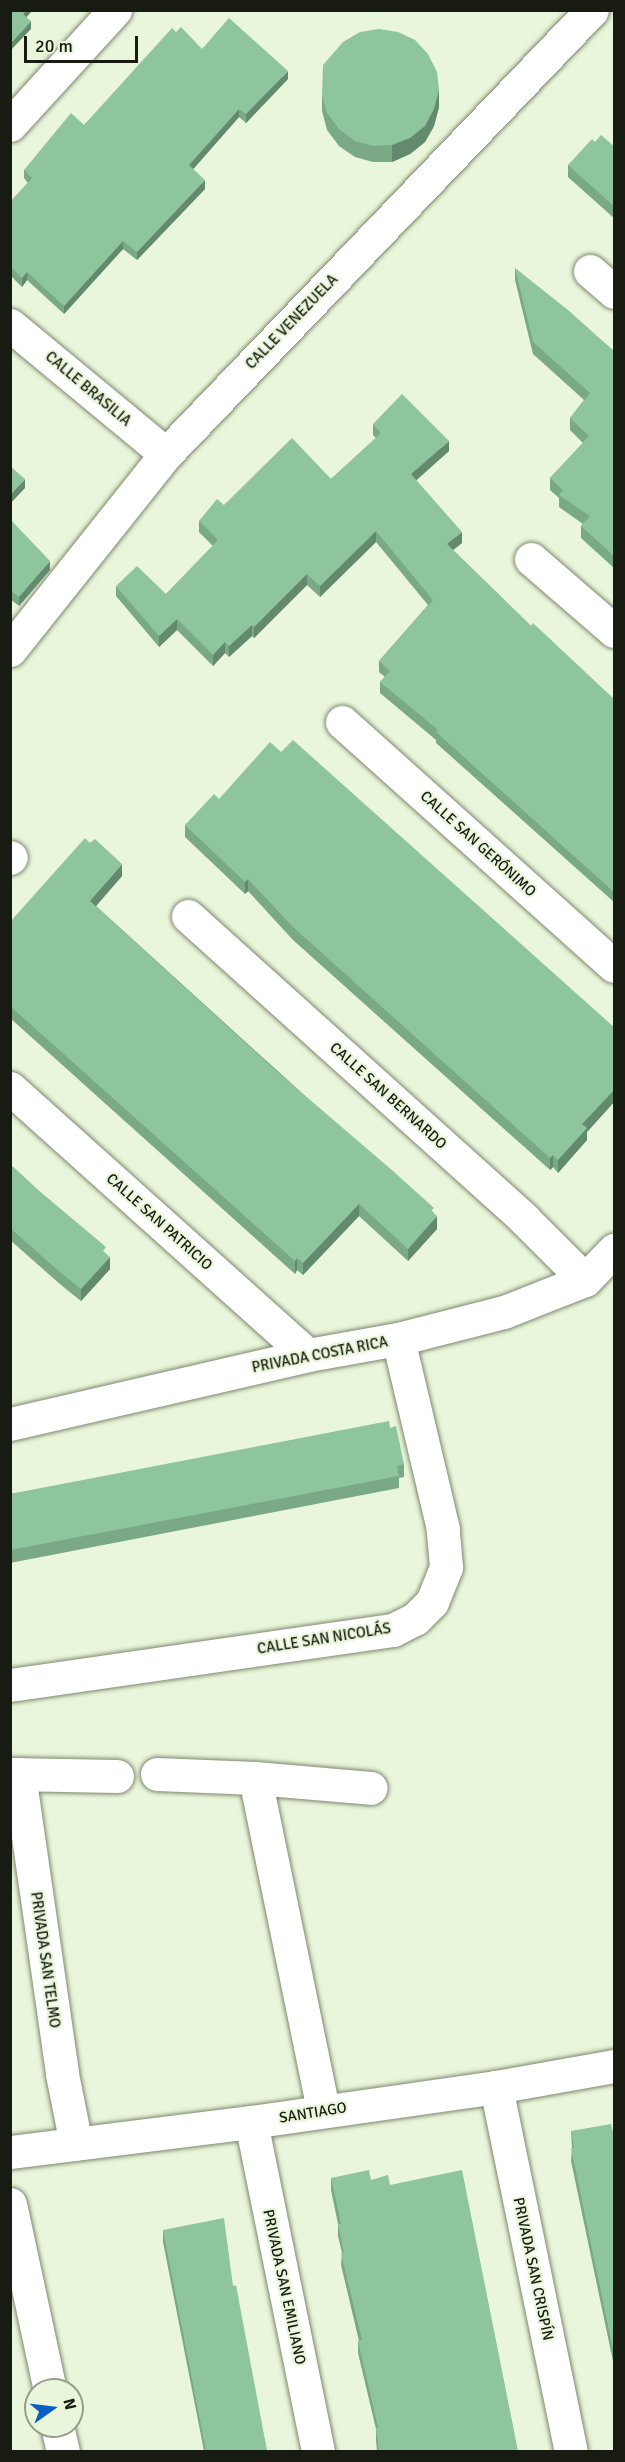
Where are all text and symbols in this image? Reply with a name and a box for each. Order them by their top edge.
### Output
scale bar [27,24,141,62]
text: 20 m [35,35,73,57]
street label: CALLE VENEZUELA [242,271,342,373]
street label: CALLE BRASILIA [41,348,135,430]
street label: CALLE SAN GERÓNIMO [416,787,540,901]
street label: CALLE SAN BERNARDO [326,1039,450,1153]
street label: CALLE SAN PATRICIO [102,1170,216,1274]
street label: PRIVADA COSTA RICA [250,1333,390,1377]
street label: CALLE SAN NICOLÁS [256,1620,392,1658]
street label: PRIVADA SAN TELMO [27,1891,63,2029]
street label: SANTIAGO [278,2099,348,2127]
street label: PRIVADA SAN CRISPÍN [509,2196,557,2342]
street label: PRIVADA SAN EMILIANO [259,2208,309,2366]
north arrow [24,2378,84,2438]
text: N [58,2396,81,2412]

